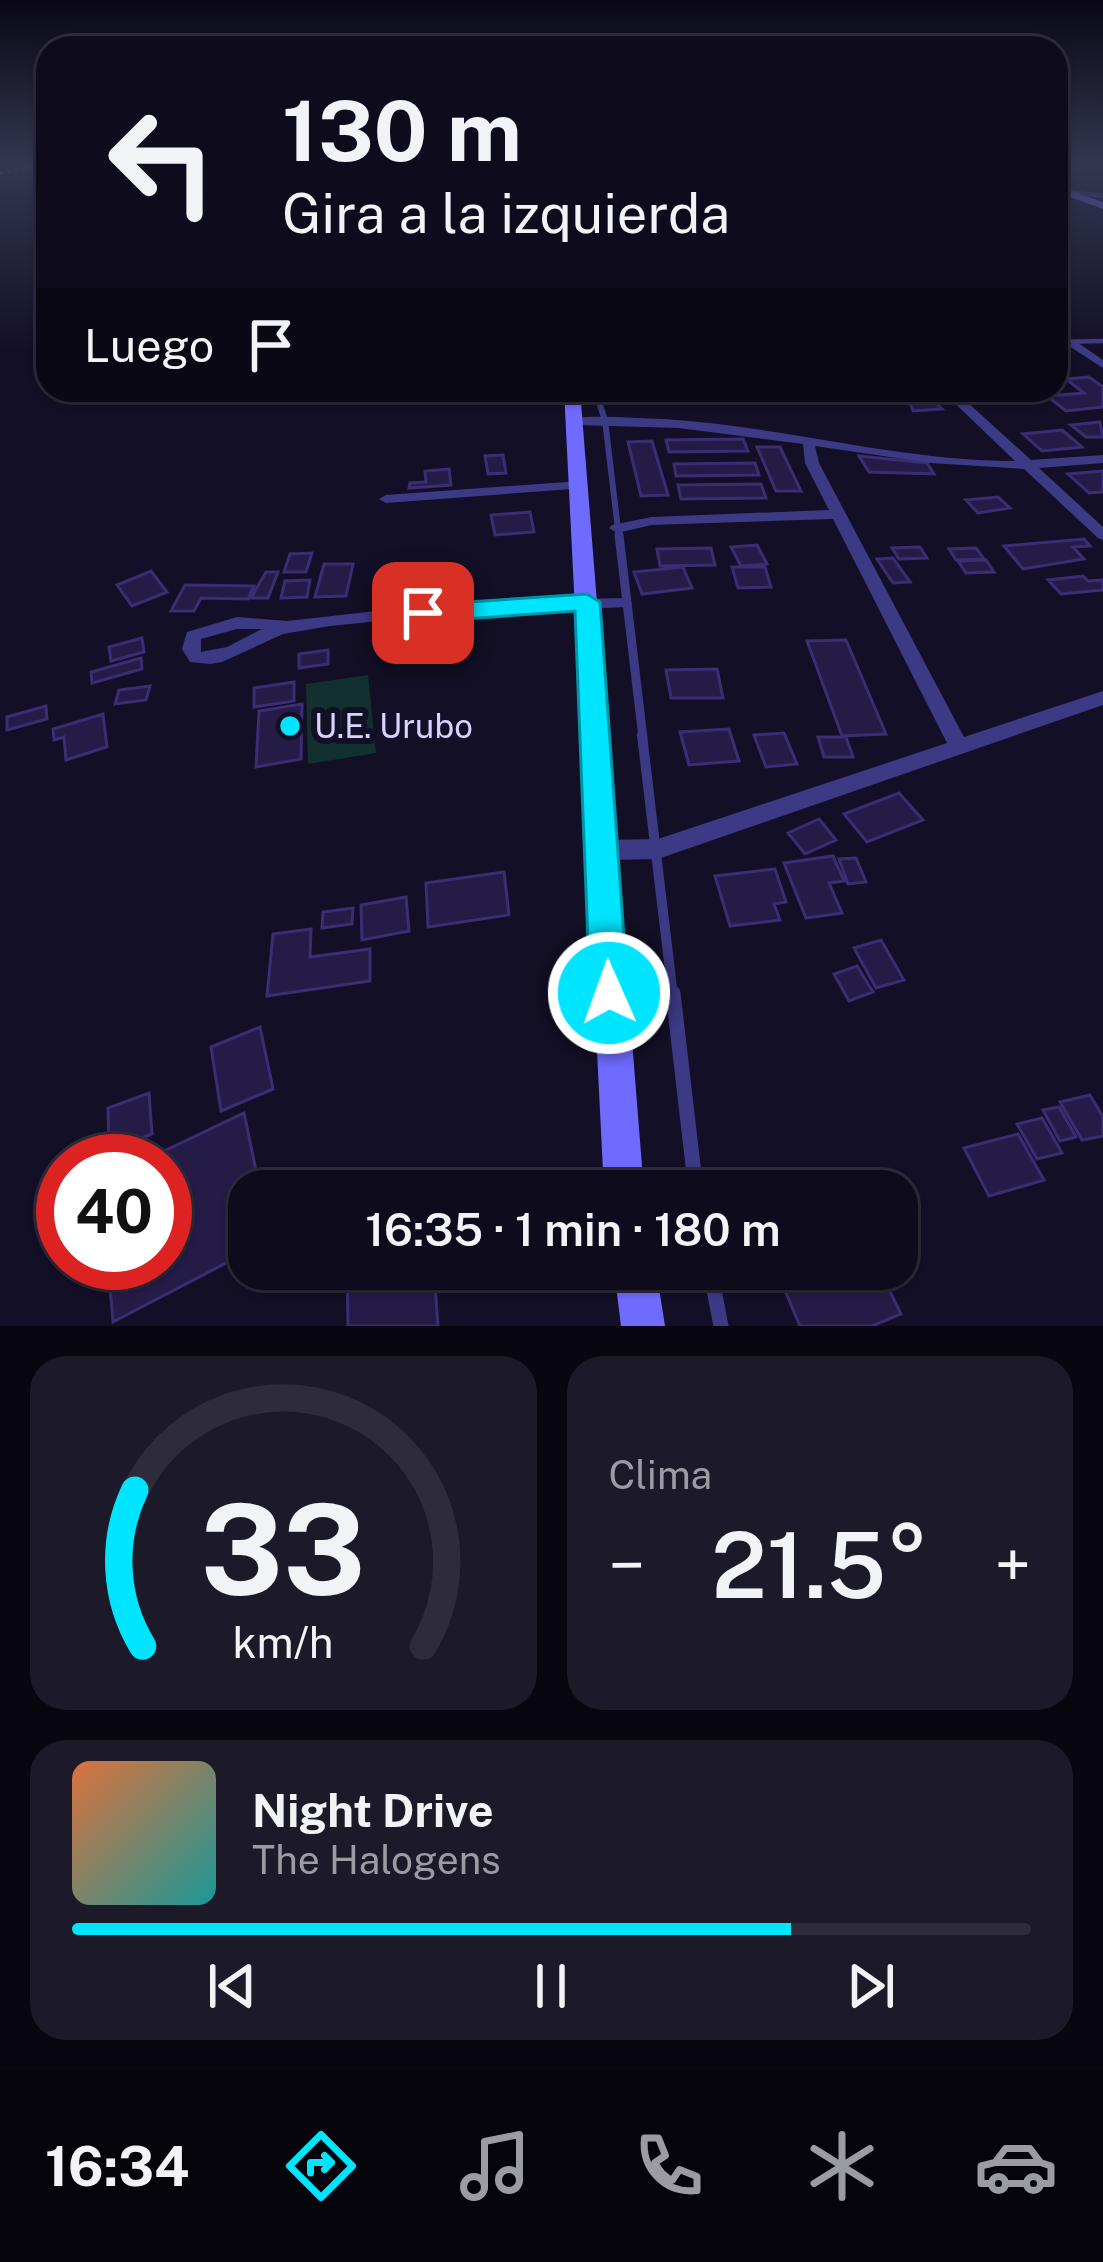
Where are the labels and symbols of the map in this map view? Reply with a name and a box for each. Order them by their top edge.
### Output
pin [372,562,474,664]
place label: U.E. Urubo [314,707,473,745]
marker: U.E. Urubo [277,713,303,739]
position arrow [546,930,672,1056]
speed limit sign: 40 [36,1134,192,1290]

